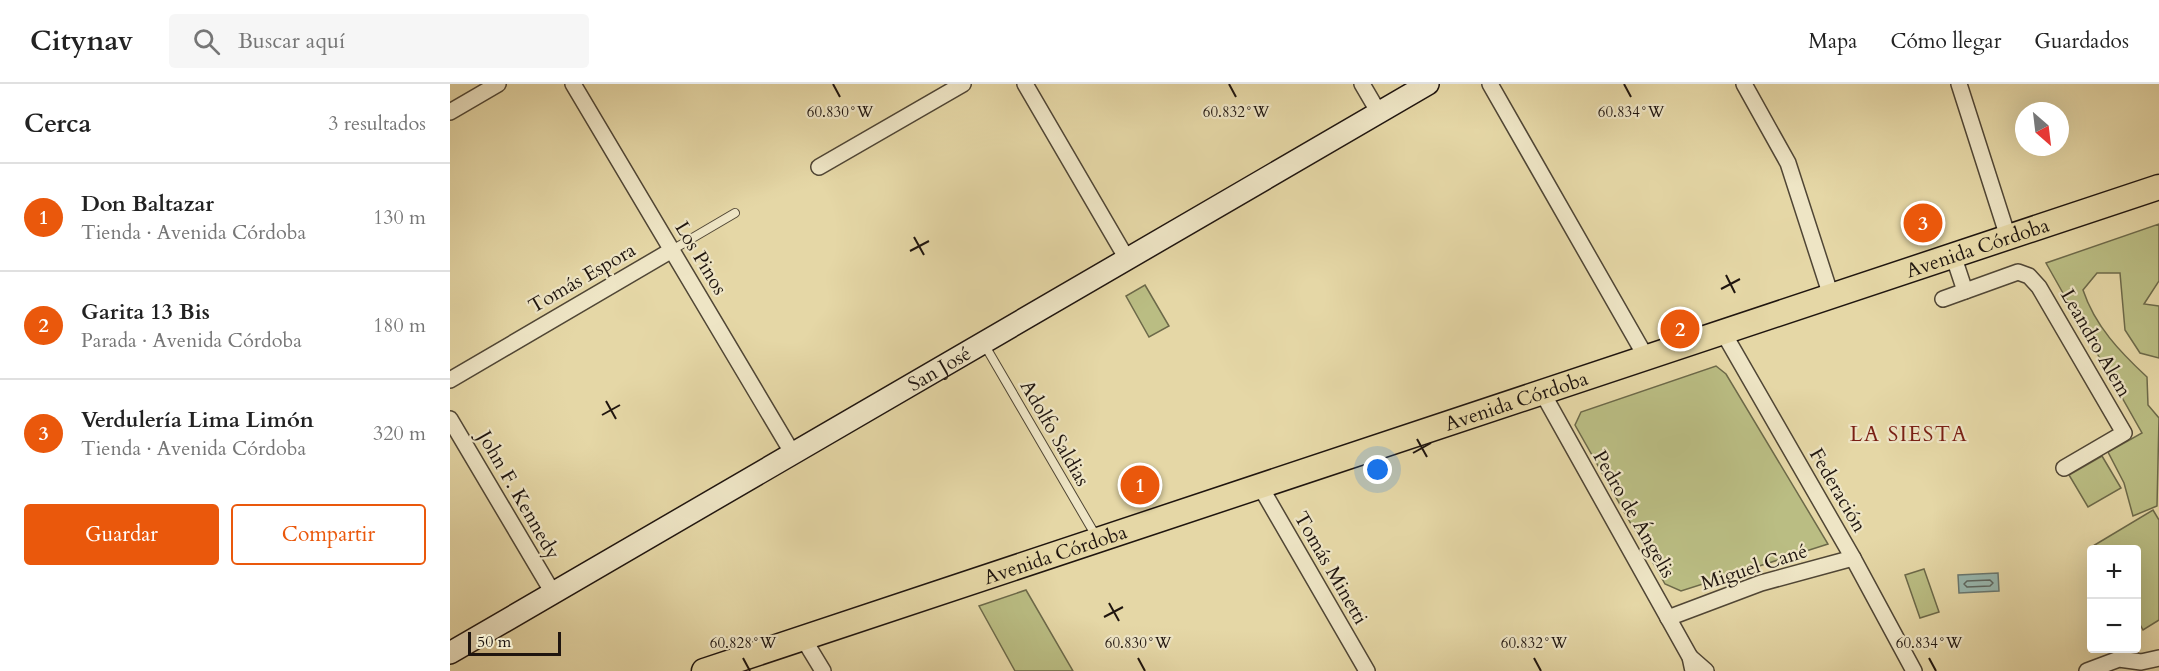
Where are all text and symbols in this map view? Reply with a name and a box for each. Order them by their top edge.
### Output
search box [169,14,589,68]
text: Citynav [30,22,133,60]
icon: search [190,25,223,58]
text: Buscar aquí [238,26,345,56]
text: Mapa [1808,27,1857,56]
text: Cómo llegar [1890,27,2001,56]
text: Guardados [2034,27,2129,56]
text: 60.830°W [807,102,874,122]
text: 60.832°W [1203,102,1270,122]
text: 60.834°W [1598,102,1665,122]
north arrow [2015,102,2069,156]
text: Cerca [24,106,91,141]
text: 3 resultados [328,110,426,137]
text: Don Baltazar [81,189,214,219]
pin: 3 [1904,200,1942,246]
text: 1 [38,204,49,231]
text: 130 m [373,204,426,231]
street label: Avenida Córdoba [1902,211,2053,284]
street label: Los Pinos [668,216,734,300]
text: Tienda · Avenida Córdoba [81,219,306,246]
street label: Tomás Espora [523,236,641,320]
street label: Leandro Alem [2054,284,2138,402]
text: Garita 13 Bis [81,297,210,327]
pin: 2 [1660,306,1700,352]
text: 2 [38,312,49,339]
text: 180 m [373,312,426,339]
text: Parada · Avenida Córdoba [81,327,302,354]
street label: San José [903,339,976,397]
street label: Avenida Córdoba [1441,364,1592,437]
street label: Adolfo Saldias [1014,375,1096,491]
text: Verdulería Lima Limón [81,405,314,435]
text: 3 [38,420,49,447]
text: 320 m [373,420,426,447]
district label: LA SIESTA [1850,420,1968,449]
street label: John F. Kennedy [470,423,567,565]
text: Tienda · Avenida Córdoba [81,435,306,462]
street label: Federación [1803,443,1873,538]
street label: Pedro de Ángelis [1586,445,1682,583]
your location [1363,455,1392,484]
pin: 1 [1120,462,1160,508]
button: Guardar [24,504,219,565]
button: Compartir [231,504,426,565]
street label: Tomás Minetti [1288,507,1374,630]
street label: Avenida Córdoba [980,518,1131,591]
street label: Miguel Cané [1697,537,1811,597]
map controls [2087,545,2141,653]
button: + [2087,545,2141,599]
button: − [2087,599,2141,653]
scale bar [468,629,561,656]
text: 50 m [477,631,511,653]
text: 60.828°W [710,633,777,653]
text: 60.830°W [1105,633,1172,653]
text: 60.832°W [1501,633,1568,653]
text: 60.834°W [1896,633,1963,653]

